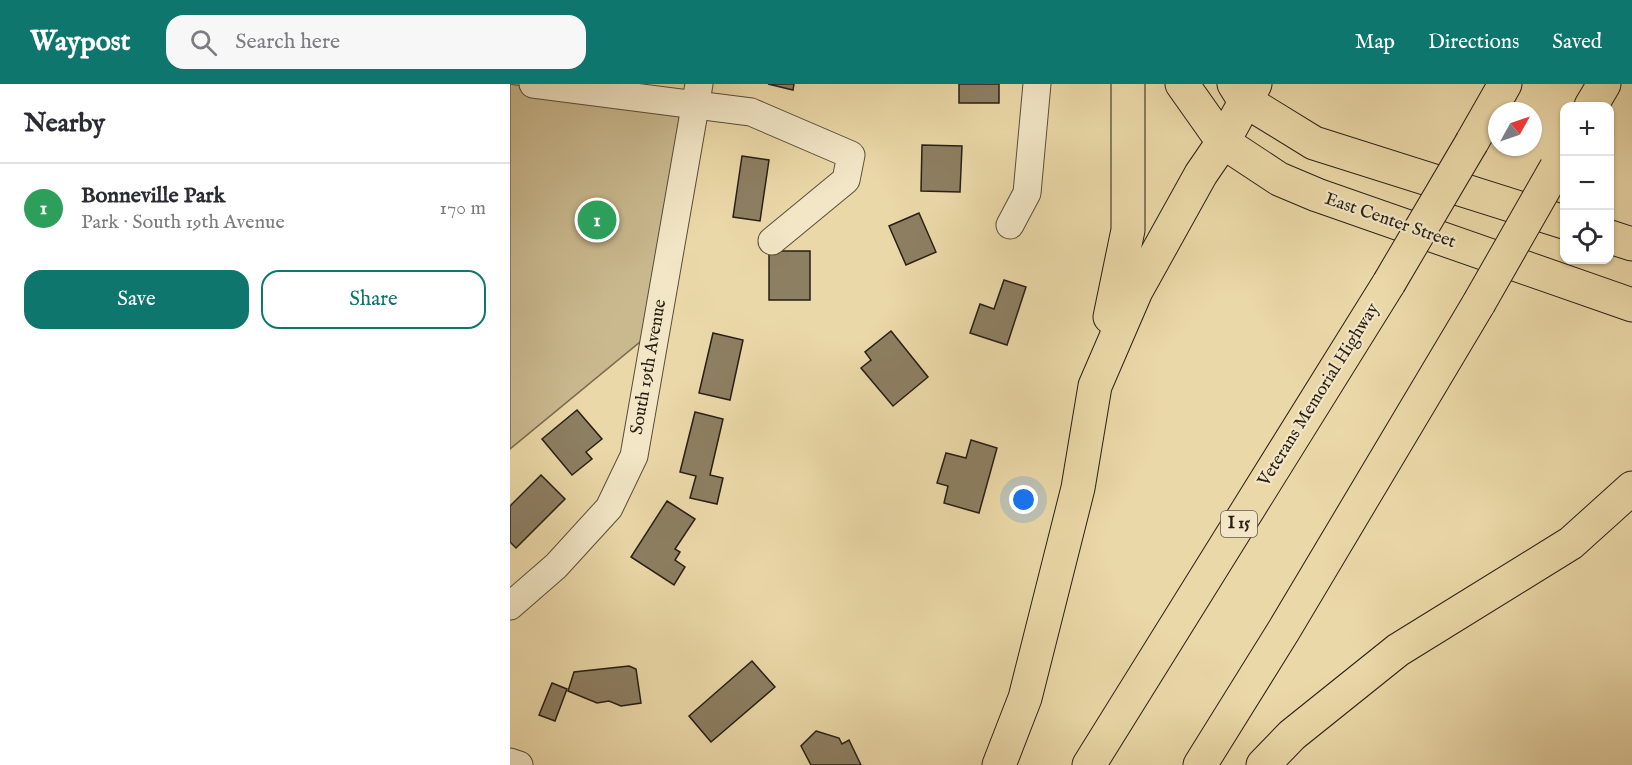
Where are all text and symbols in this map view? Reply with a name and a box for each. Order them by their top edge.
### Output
search box [166,15,586,69]
text: Waypost [30,25,130,60]
icon: search [187,26,220,59]
text: Search here [235,28,340,56]
text: Map [1355,29,1395,56]
text: Directions [1428,29,1519,56]
text: Saved [1552,29,1602,56]
north arrow [1488,102,1542,156]
map controls [1560,102,1614,264]
button: + [1560,102,1614,156]
text: Nearby [24,107,105,140]
button: − [1560,156,1614,210]
text: Bonneville Park [81,182,225,210]
street label: East Center Street [1321,188,1459,254]
text: 1 [40,196,47,221]
text: 170 m [440,196,486,221]
pin: 1 [578,198,616,242]
text: Park · South 19th Avenue [81,210,285,235]
button: locate [1560,210,1614,264]
button: Save [24,270,249,329]
button: Share [261,270,486,329]
street label: South 19th Avenue [626,297,672,437]
street label: Veterans Memorial Highway [1253,299,1385,492]
your location [1009,485,1038,514]
road number: I 15 [1221,511,1257,537]

